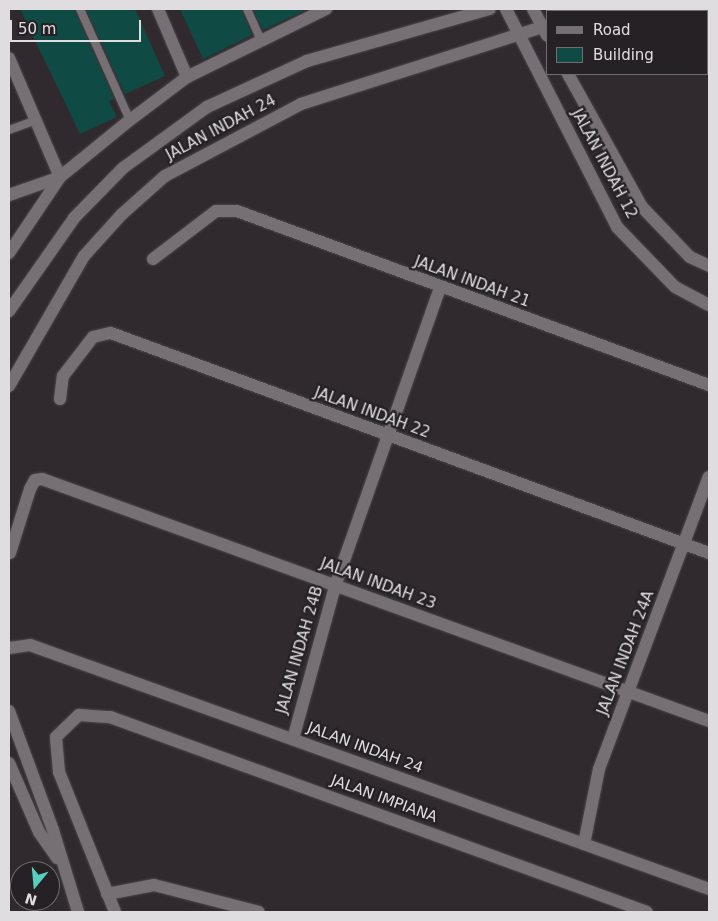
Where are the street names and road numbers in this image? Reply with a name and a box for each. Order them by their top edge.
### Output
street label: JALAN INDAH 24 [163,91,279,165]
street label: JALAN INDAH 12 [567,106,641,222]
street label: JALAN INDAH 21 [412,253,532,311]
street label: JALAN INDAH 22 [312,384,432,442]
street label: JALAN INDAH 23 [318,555,438,613]
street label: JALAN INDAH 24B [273,584,327,716]
street label: JALAN INDAH 24A [594,588,658,718]
street label: JALAN INDAH 24 [305,719,425,777]
street label: JALAN IMPIANA [328,771,440,827]

